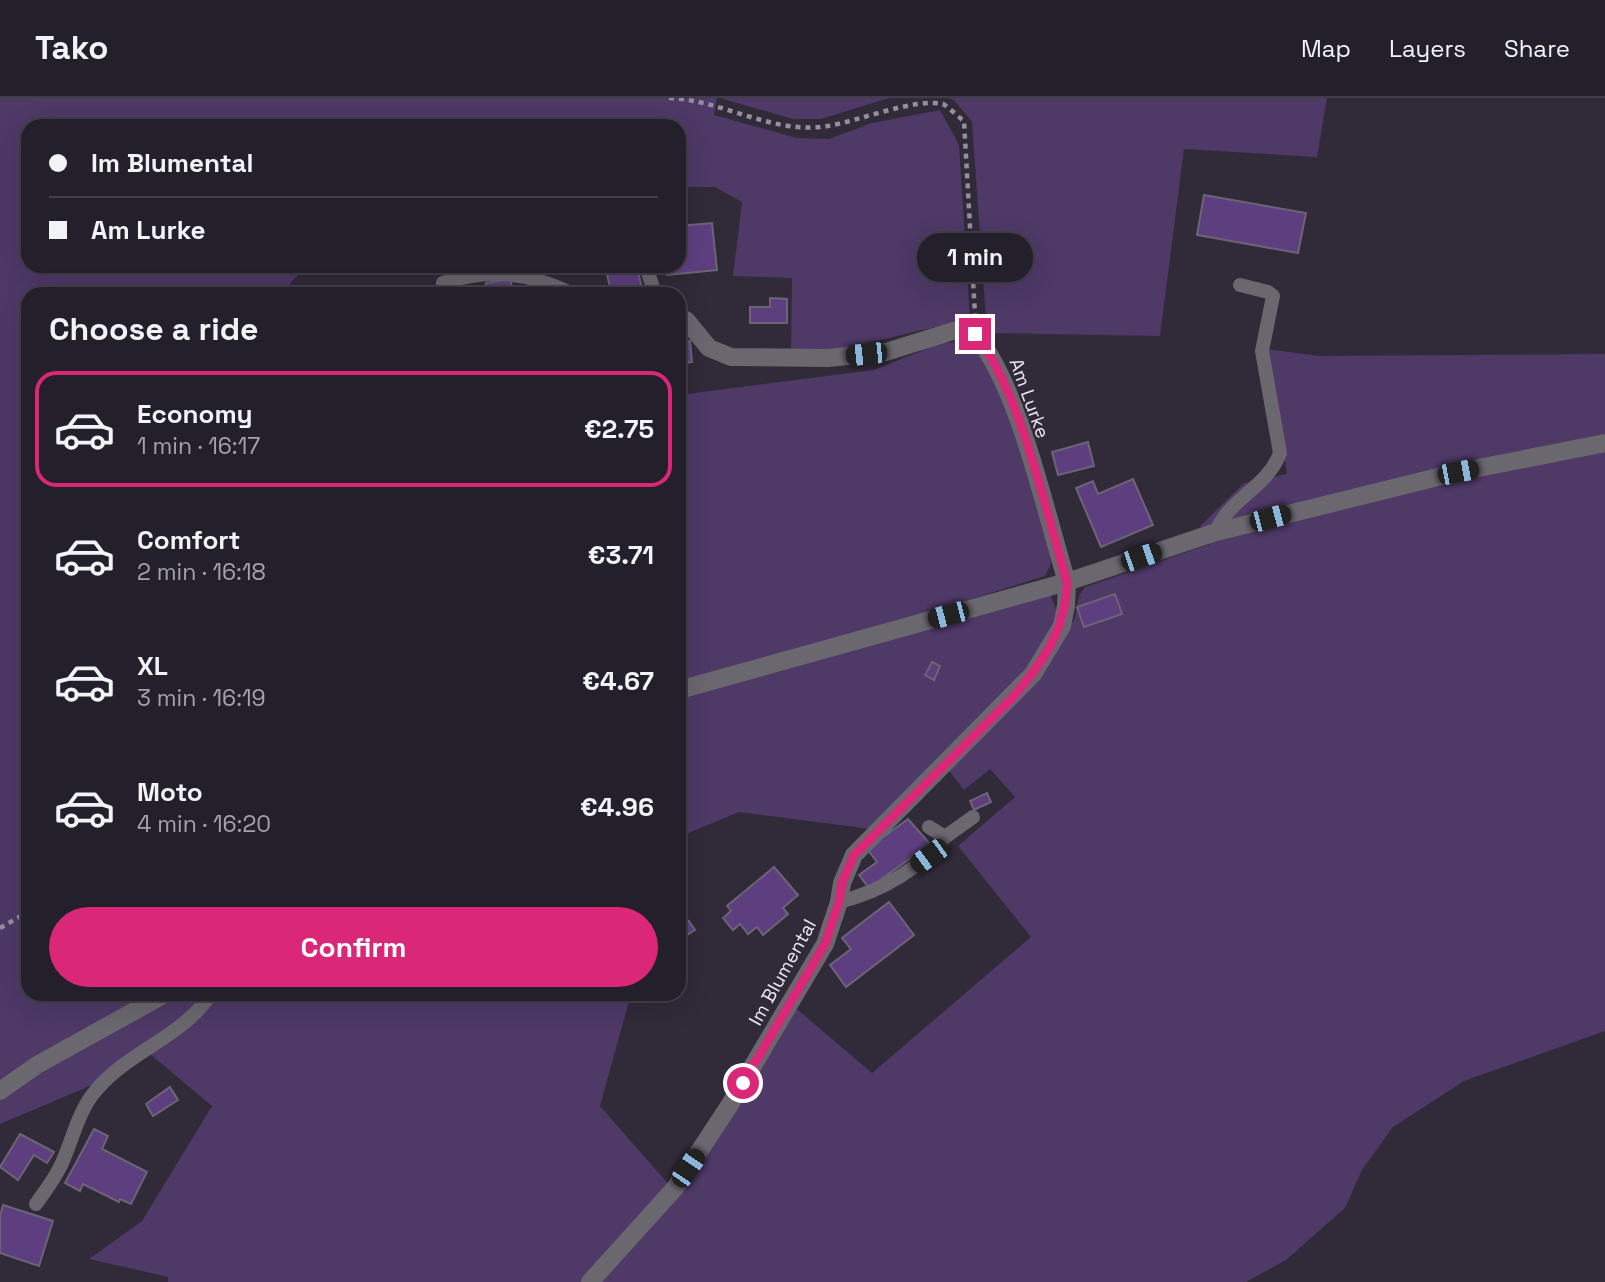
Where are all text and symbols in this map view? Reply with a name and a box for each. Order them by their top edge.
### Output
text: Tako [35,27,108,69]
text: Map [1301,33,1351,64]
text: Layers [1389,33,1466,64]
text: Share [1504,33,1570,64]
text: Im Blumental [91,146,254,180]
text: Am Lurke [91,213,206,247]
callout: 1 min [917,232,1033,282]
text: 1 min [947,242,1003,272]
text: Choose a ride [49,309,259,349]
route end [959,318,991,350]
car [845,341,888,367]
street label: Am Lurke [1004,355,1056,442]
text: Economy [137,397,253,431]
icon: car [53,398,116,461]
text: €2.75 [584,412,654,446]
text: 1 min · 16:17 [137,431,260,461]
car [1436,458,1481,486]
car [1247,502,1294,534]
text: Comfort [137,523,240,557]
icon: car [53,524,116,587]
text: €3.71 [588,538,654,572]
car [1118,540,1165,574]
text: 2 min · 16:18 [137,557,266,587]
car [925,599,972,631]
text: XL [137,649,168,683]
icon: car [53,650,116,713]
text: €4.67 [582,664,654,698]
text: 3 min · 16:19 [137,683,266,713]
text: Moto [137,775,203,809]
icon: car [53,776,116,839]
text: €4.96 [580,790,654,824]
text: 4 min · 16:20 [137,809,271,839]
car [906,835,953,877]
button: Confirm [49,907,658,987]
street label: Im Blumental [743,915,822,1030]
route start [727,1067,759,1099]
car [668,1145,709,1191]

